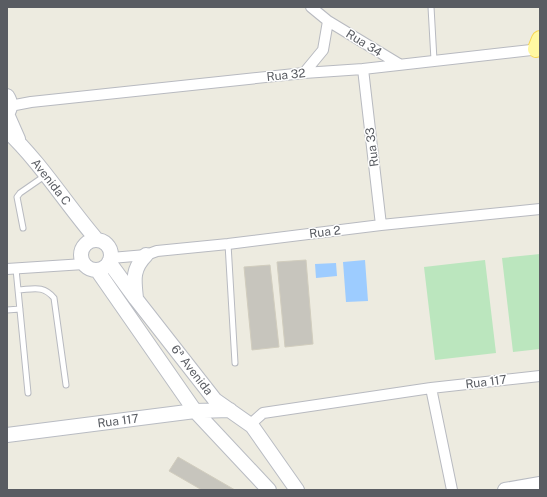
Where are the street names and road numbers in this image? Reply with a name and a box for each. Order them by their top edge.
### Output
street label: Rua 34 [343,27,385,60]
street label: Rua 32 [266,66,306,84]
street label: Rua 33 [363,126,381,168]
street label: Avenida C [28,156,74,208]
street label: Rua 2 [308,223,342,241]
street label: 6ª Avenida [168,342,216,398]
street label: Rua 117 [465,373,507,391]
street label: Rua 117 [97,412,139,430]

